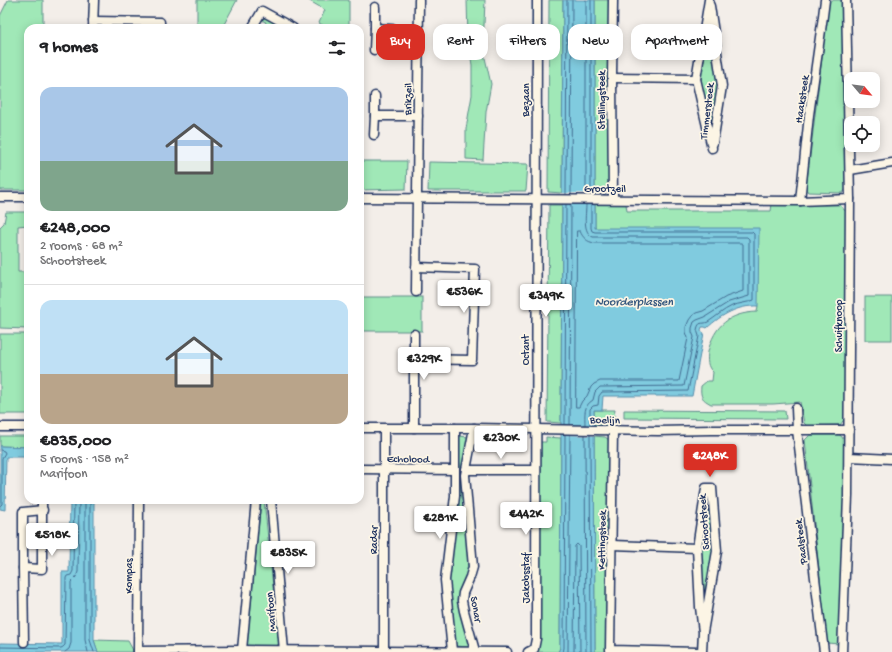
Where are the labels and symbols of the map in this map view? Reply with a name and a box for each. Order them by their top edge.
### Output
street label: Stellingsteek [597,70,609,129]
north arrow [844,72,880,108]
street label: Haaksteek [794,73,812,124]
street label: Timmersteek [698,81,718,141]
street label: Brikzeil [403,82,415,116]
street label: Bezaan [521,82,533,118]
street label: Grootzeil [584,184,627,196]
pin: €536K [436,280,492,314]
pin: €349K [518,284,574,318]
water label: Noorderplassen [595,296,673,310]
street label: Schuifknoop [833,299,846,352]
street label: Octant [521,333,533,365]
pin: €329K [396,347,452,381]
street label: Boelijn [589,415,621,427]
pin: €230K [473,426,529,460]
pin: €248K [682,444,738,478]
street label: Echolood [387,454,431,466]
street label: Schootsteek [697,493,713,550]
pin: €442K [498,502,554,536]
pin: €281K [412,506,468,540]
street label: Kettingsteek [596,509,610,570]
street label: Paalsteek [793,517,811,566]
pin: €518K [24,523,80,557]
street label: Radar [369,525,381,554]
pin: €835K [260,541,316,575]
street label: Jakobsstaf [520,551,533,603]
street label: Kompas [124,557,136,594]
street label: Marifoon [263,591,280,632]
street label: Sonar [467,595,483,624]

